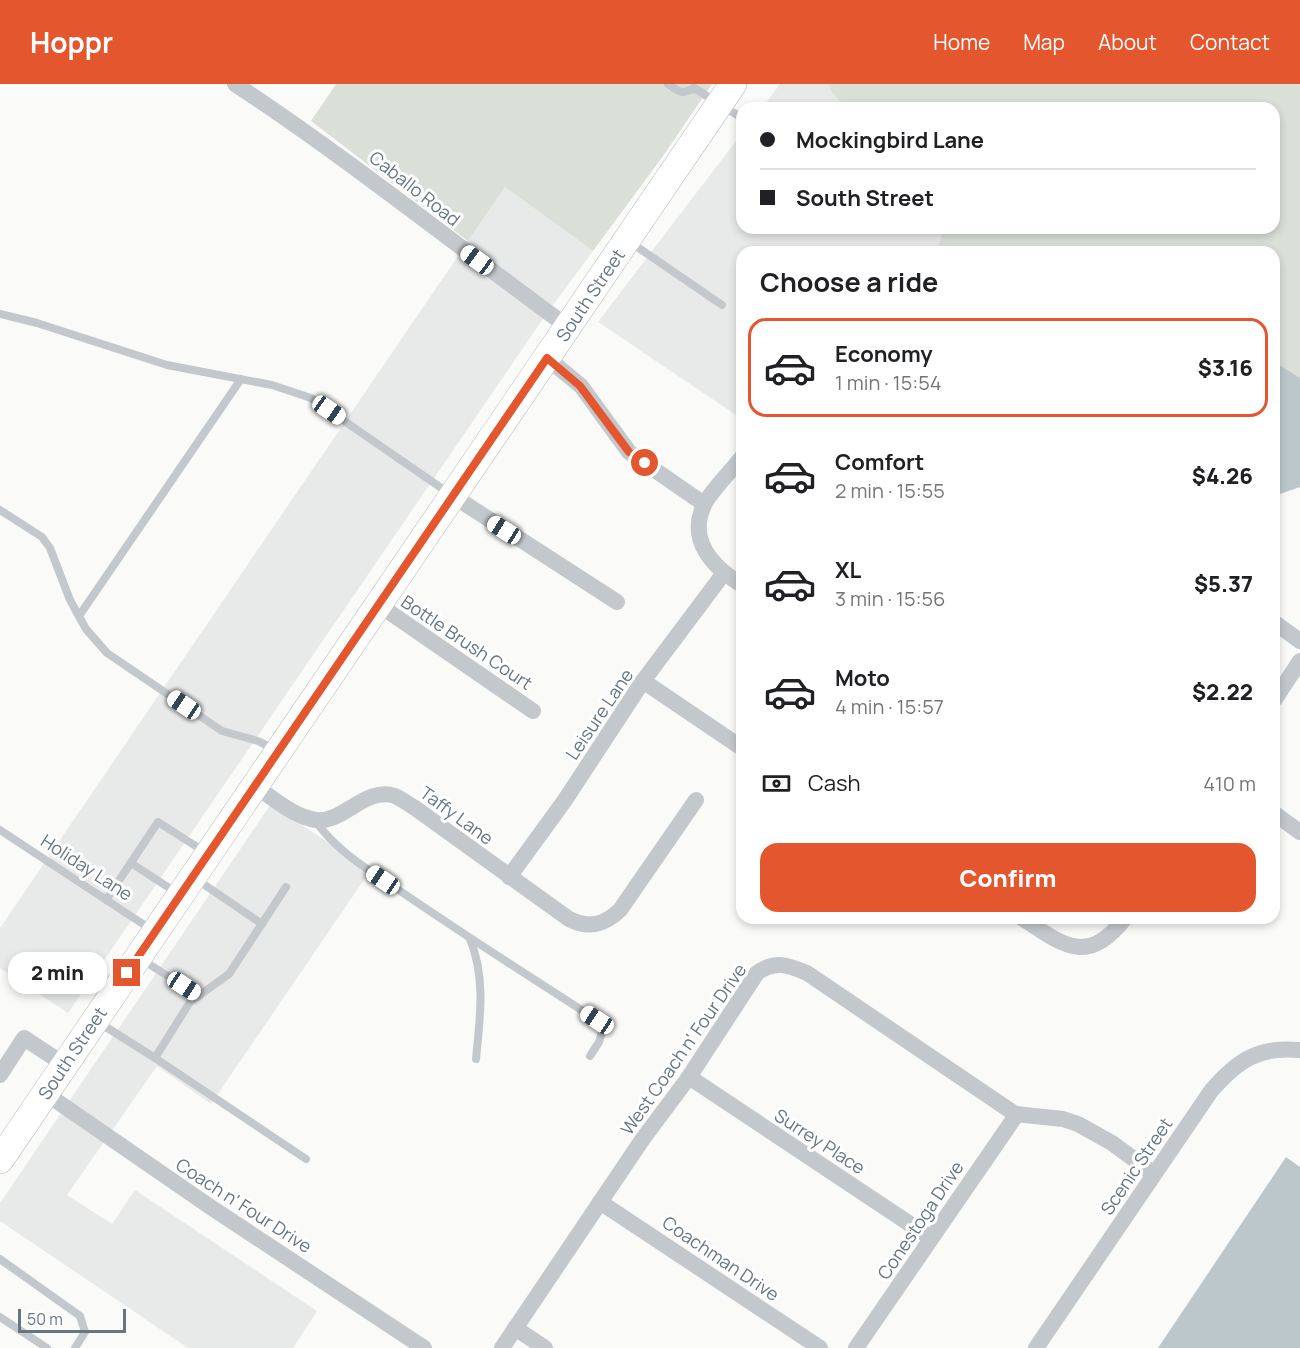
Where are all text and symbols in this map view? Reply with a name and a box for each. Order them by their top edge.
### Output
text: Hoppr [30,23,113,61]
text: Home [933,28,990,56]
text: Map [1023,28,1065,56]
text: About [1098,28,1157,56]
text: Contact [1190,28,1270,56]
text: Mockingbird Lane [796,125,984,155]
street label: Caballo Road [365,145,465,231]
text: South Street [796,183,934,213]
car [457,242,497,278]
street label: South Street [550,244,630,346]
text: Choose a ride [760,263,938,300]
text: Economy [835,339,933,369]
icon: car [763,341,817,395]
text: $3.16 [1198,353,1253,383]
text: 1 min · 15:54 [835,369,942,396]
car [309,392,349,428]
text: Comfort [835,447,924,477]
route start [631,449,658,476]
icon: car [763,449,817,503]
text: $4.26 [1192,461,1253,491]
text: 2 min · 15:55 [835,477,945,504]
car [484,513,524,547]
text: XL [835,555,861,585]
icon: car [763,557,817,611]
text: $5.37 [1194,569,1253,599]
text: 3 min · 15:56 [835,585,945,612]
street label: Bottle Brush Court [397,589,537,695]
text: Moto [835,663,890,693]
street label: Leisure Lane [560,664,638,764]
icon: car [763,665,817,719]
text: $2.22 [1192,677,1253,707]
car [164,687,204,723]
text: 4 min · 15:57 [835,693,944,720]
icon: cash [760,767,793,800]
text: Cash [808,768,861,798]
text: 410 m [1203,770,1256,797]
street label: Taffy Lane [416,780,498,850]
street label: Holiday Lane [36,828,138,906]
button: Confirm [760,843,1256,912]
car [363,862,403,898]
callout: 2 min [7,952,106,994]
text: 2 min [31,959,84,986]
route end [113,959,140,986]
street label: West Coach n' Four Drive [615,959,751,1139]
car [164,969,204,1003]
street label: South Street [32,1002,112,1104]
car [577,1003,617,1037]
street label: Surrey Place [770,1103,870,1179]
street label: Scenic Street [1095,1113,1177,1219]
street label: Coach n' Four Drive [171,1152,317,1258]
street label: Conestoga Drive [871,1156,969,1284]
street label: Coachman Drive [658,1210,784,1306]
scale bar [18,1306,126,1334]
text: 50 m [27,1308,63,1330]

